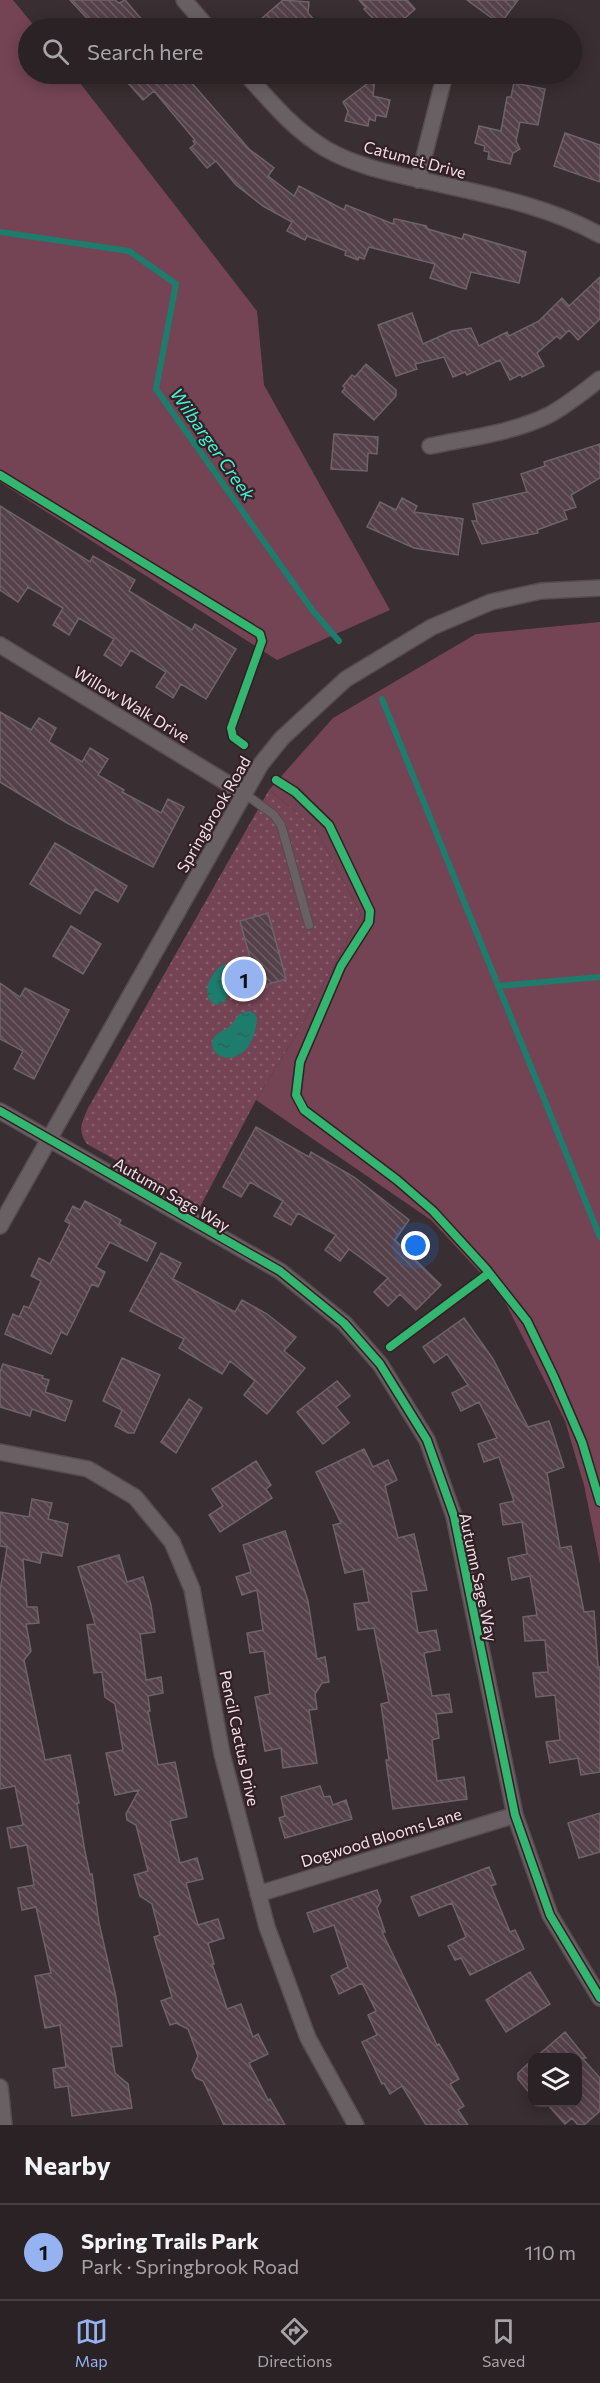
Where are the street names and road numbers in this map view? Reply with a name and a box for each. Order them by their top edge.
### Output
street label: Catumet Drive [362,136,468,182]
street label: Willow Walk Drive [71,662,193,746]
street label: Springbrook Road [172,753,254,875]
street label: Autumn Sage Way [110,1153,234,1235]
street label: Autumn Sage Way [456,1511,502,1643]
street label: Pencil Cactus Drive [216,1668,264,1808]
street label: Dogwood Blooms Lane [298,1804,464,1870]

